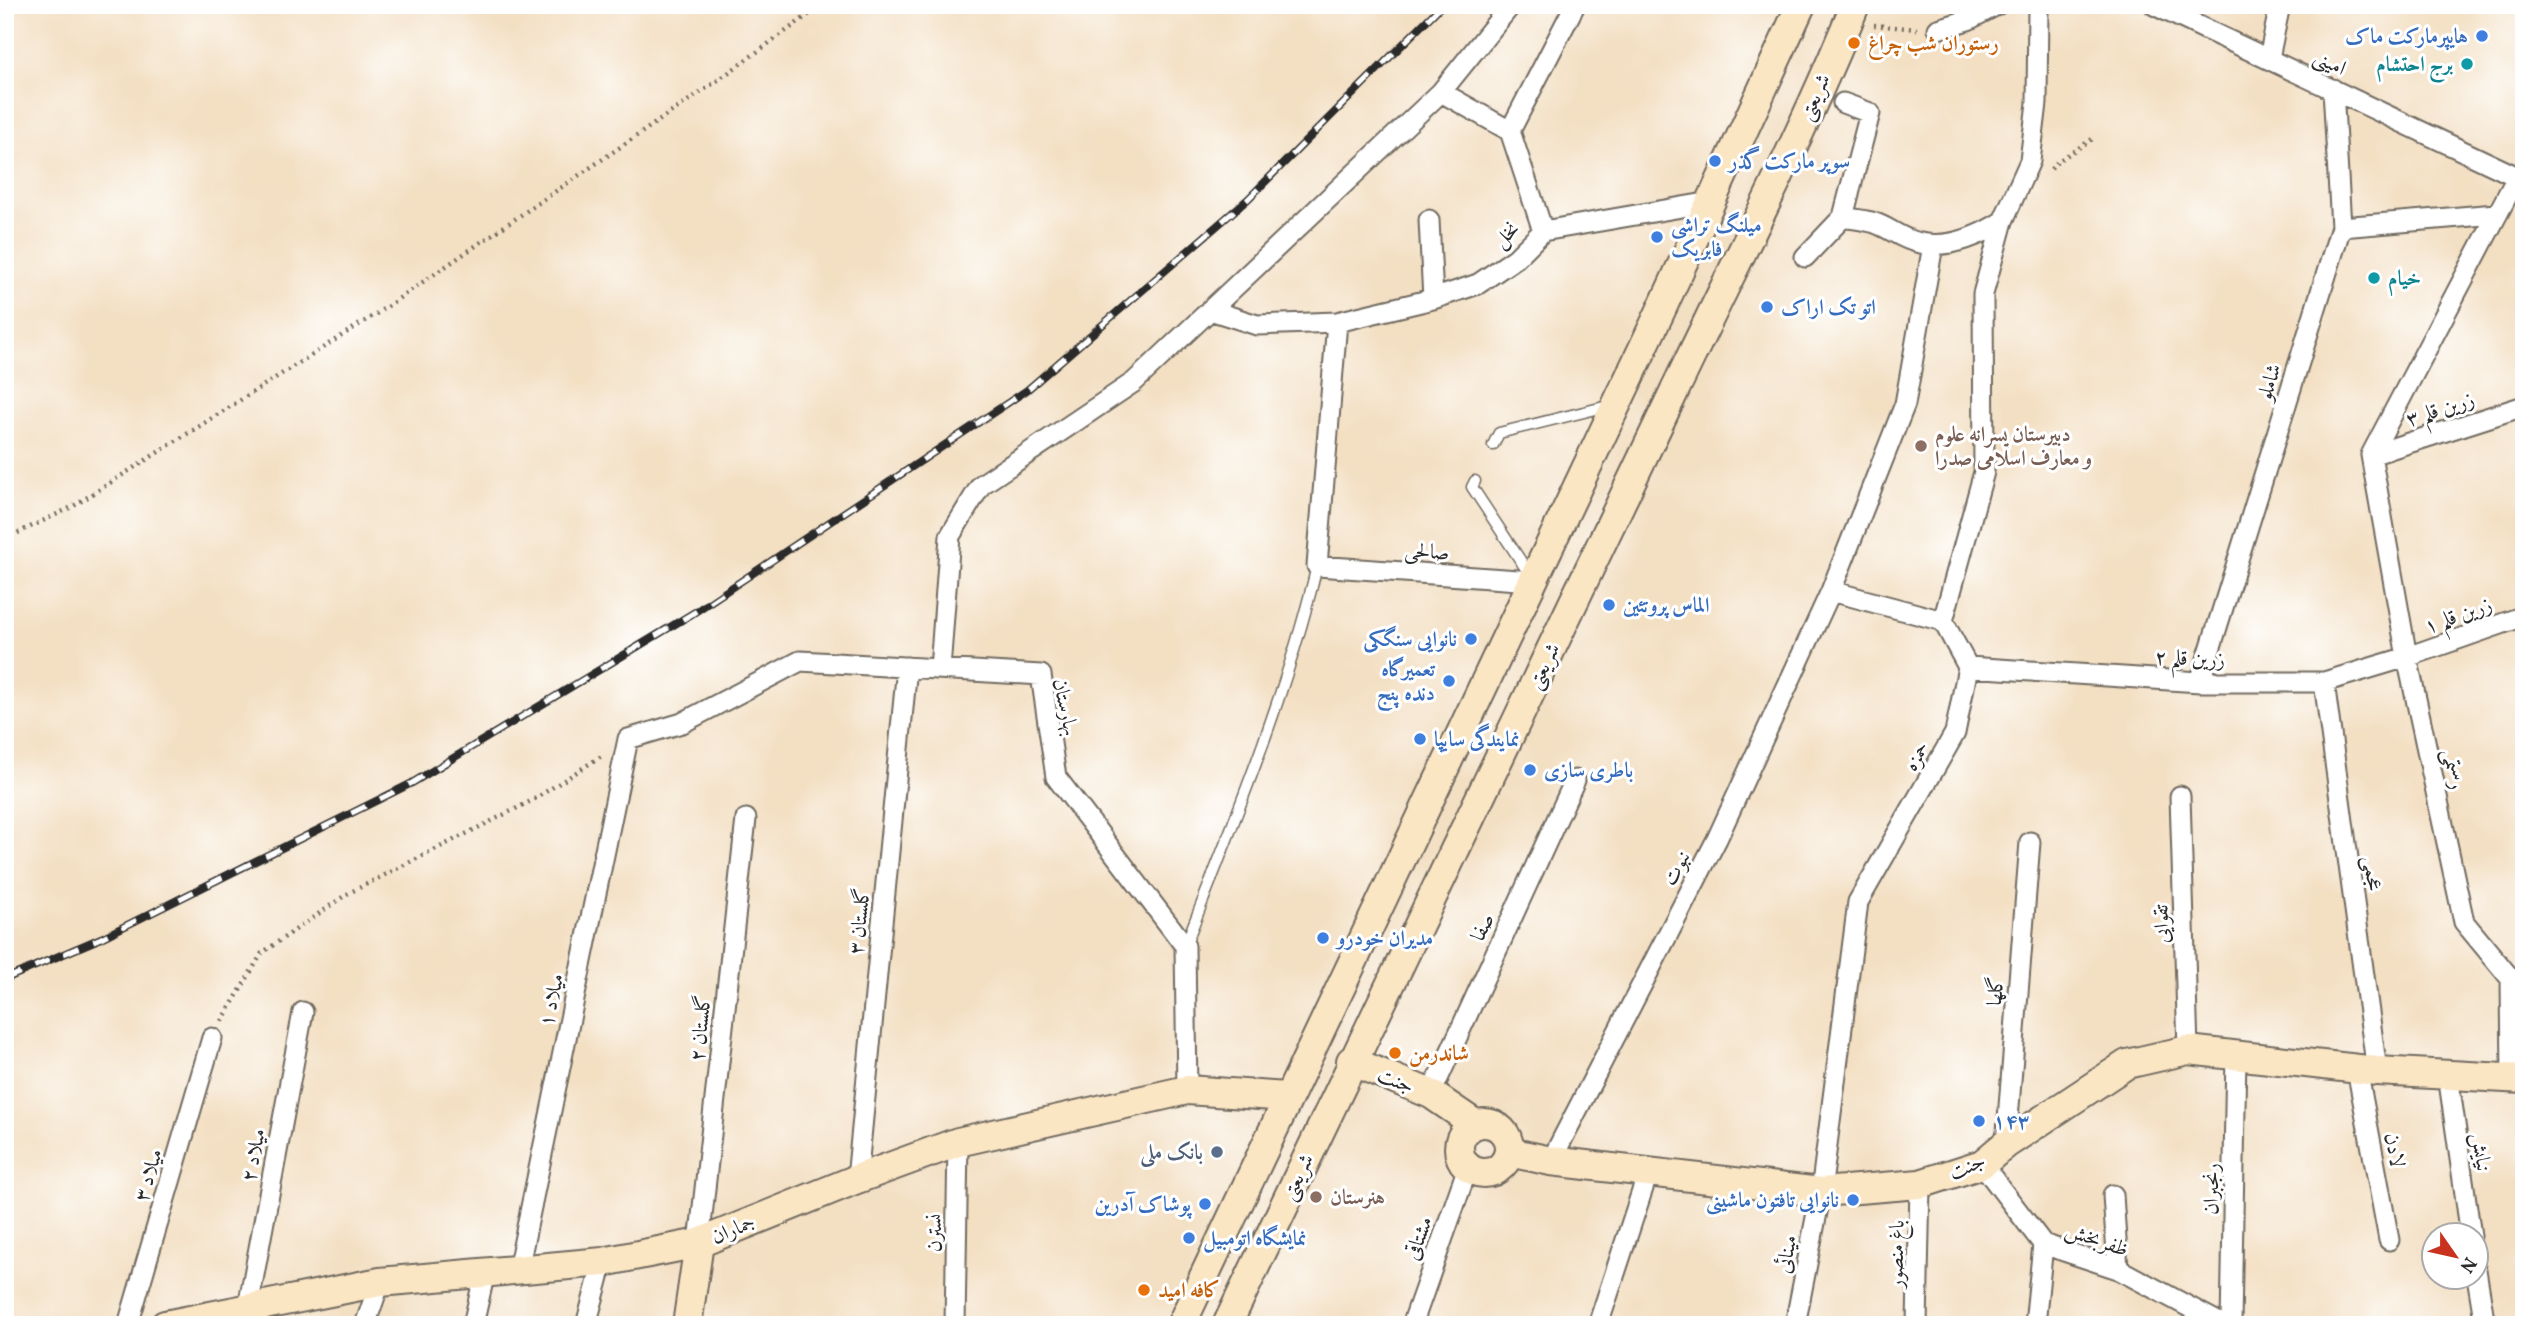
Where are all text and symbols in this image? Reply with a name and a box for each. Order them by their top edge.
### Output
place label: هایپرمارکت ماک [2345,23,2468,52]
marker: هایپرمارکت ماک [2474,28,2490,44]
place label: رستوران شب چراغ [1868,30,1999,60]
marker: رستوران شب چراغ [1846,35,1862,51]
street label: امینی [2308,43,2351,84]
place label: برج احتشام [2376,51,2453,83]
marker: برج احتشام [2459,56,2475,72]
street label: شریعتی [1792,70,1838,126]
place label: سوپر مارکت گذر [1727,146,1850,177]
marker: سوپر مارکت گذر [1707,153,1723,169]
place label: میلنگ تراشی فابریک [1671,211,1762,265]
street label: نخل [1487,215,1527,255]
marker: میلنگ تراشی فابریک [1649,229,1665,245]
place label: خیام [2388,265,2421,297]
marker: خیام [2366,270,2382,286]
place label: اتو تک اراک [1781,294,1876,323]
marker: اتو تک اراک [1759,299,1775,315]
street label: شاملو [2251,361,2290,406]
street label: زرین قلم ۳ [2403,386,2480,440]
place label: دبیرستان پسرانه علوم و معارف اسلامی صدرا [1935,421,2092,474]
marker: دبیرستان پسرانه علوم و معارف اسلامی صدرا [1913,438,1929,454]
street label: صالحی [1403,536,1450,569]
street label: زرین قلم ۱ [2420,591,2498,647]
place label: الماس پروتئین [1623,592,1710,621]
marker: الماس پروتئین [1601,597,1617,613]
place label: نانوایی سنگکی [1363,625,1457,655]
marker: نانوایی سنگکی [1463,631,1479,647]
street label: شریعتی [1521,639,1568,695]
street label: زرین قلم ۲ [2154,644,2226,680]
place label: تعمیرگاه دنده پنج [1377,656,1436,712]
marker: تعمیرگاه دنده پنج [1441,673,1457,689]
street label: بهارستان [1044,676,1085,739]
place label: نمایندگی سایپا [1434,723,1520,755]
marker: نمایندگی سایپا [1412,731,1428,747]
street label: حمزه [1897,736,1937,777]
street label: رستمی [2434,746,2471,792]
place label: باطری سازی [1544,757,1633,786]
marker: باطری سازی [1522,762,1538,778]
street label: نبوت [1656,846,1698,891]
street label: عجمی [2355,854,2388,893]
street label: گلستان ۳ [843,886,878,956]
street label: تقوایی [2147,903,2178,944]
street label: صفا [1464,909,1502,946]
place label: مدیران خودرو [1335,925,1433,954]
marker: مدیران خودرو [1315,930,1331,946]
street label: میلاد ۱ [533,971,572,1030]
street label: گلها [1981,975,2012,1007]
street label: گلستان ۲ [684,993,719,1063]
place label: شاندرمن [1409,1040,1469,1069]
marker: شاندرمن [1387,1045,1403,1061]
street label: جنت [1373,1061,1418,1102]
place label: ۱۴۳ [1993,1108,2030,1137]
marker: ۱۴۳ [1971,1113,1987,1129]
street label: میلاد ۲ [235,1126,274,1184]
street label: لادن [2376,1130,2411,1170]
street label: نیایش [2463,1131,2498,1173]
place label: بانک ملی [1139,1139,1203,1168]
marker: بانک ملی [1209,1144,1225,1160]
street label: میلاد ۳ [128,1146,171,1205]
street label: جنت [1945,1147,1990,1188]
street label: شریعتی [1275,1150,1322,1206]
street label: رنجبران [2198,1163,2227,1215]
place label: هنرستان [1330,1184,1385,1213]
place label: نانوایی تافتون ماشینی [1706,1187,1839,1216]
marker: هنرستان [1308,1189,1324,1205]
place label: پوشاک آدرین [1094,1191,1193,1220]
marker: نانوایی تافتون ماشینی [1845,1192,1861,1208]
marker: پوشاک آدرین [1197,1196,1213,1212]
street label: جماران [707,1209,760,1252]
street label: مشتاقی [1398,1212,1441,1265]
street label: نسترن [921,1214,950,1253]
street label: ظفربخش [2061,1216,2132,1265]
street label: باغ منصور [1882,1220,1915,1291]
north arrow [2420,1222,2490,1292]
place label: نمایشگاه اتومبیل [1203,1224,1307,1254]
marker: نمایشگاه اتومبیل [1181,1230,1197,1246]
street label: مینائی [1770,1233,1805,1276]
text: N [2453,1251,2482,1278]
place label: کافه امید [1158,1277,1220,1306]
marker: کافه امید [1136,1282,1152,1298]

